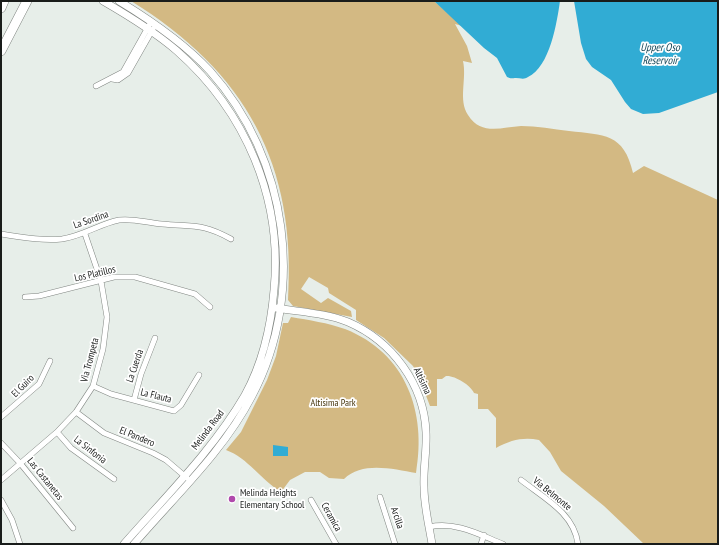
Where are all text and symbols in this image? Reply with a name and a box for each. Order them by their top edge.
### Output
water label: Upper Oso Reservoir [640,41,680,67]
street label: La Sordina [72,208,110,232]
street label: Los Platillos [73,263,117,285]
street label: Via Trompeta [78,337,102,383]
street label: La Cuerda [124,348,146,384]
street label: Altisima [411,366,433,396]
street label: El Guiro [9,372,37,400]
street label: La Flauta [139,386,173,406]
park label: Altisima Park [310,397,356,409]
street label: Melinda Road [189,408,227,452]
street label: El Pandero [118,425,156,449]
street label: La Sinfonia [71,433,109,467]
street label: Las Castanetas [24,456,66,502]
street label: Via Belmonte [530,475,574,513]
place label: Melinda Heights Elementary School [240,487,304,510]
marker: Melinda Heights Elementary School [227,494,237,504]
street label: Ceramica [318,500,344,534]
street label: Arcilla [388,506,406,530]

